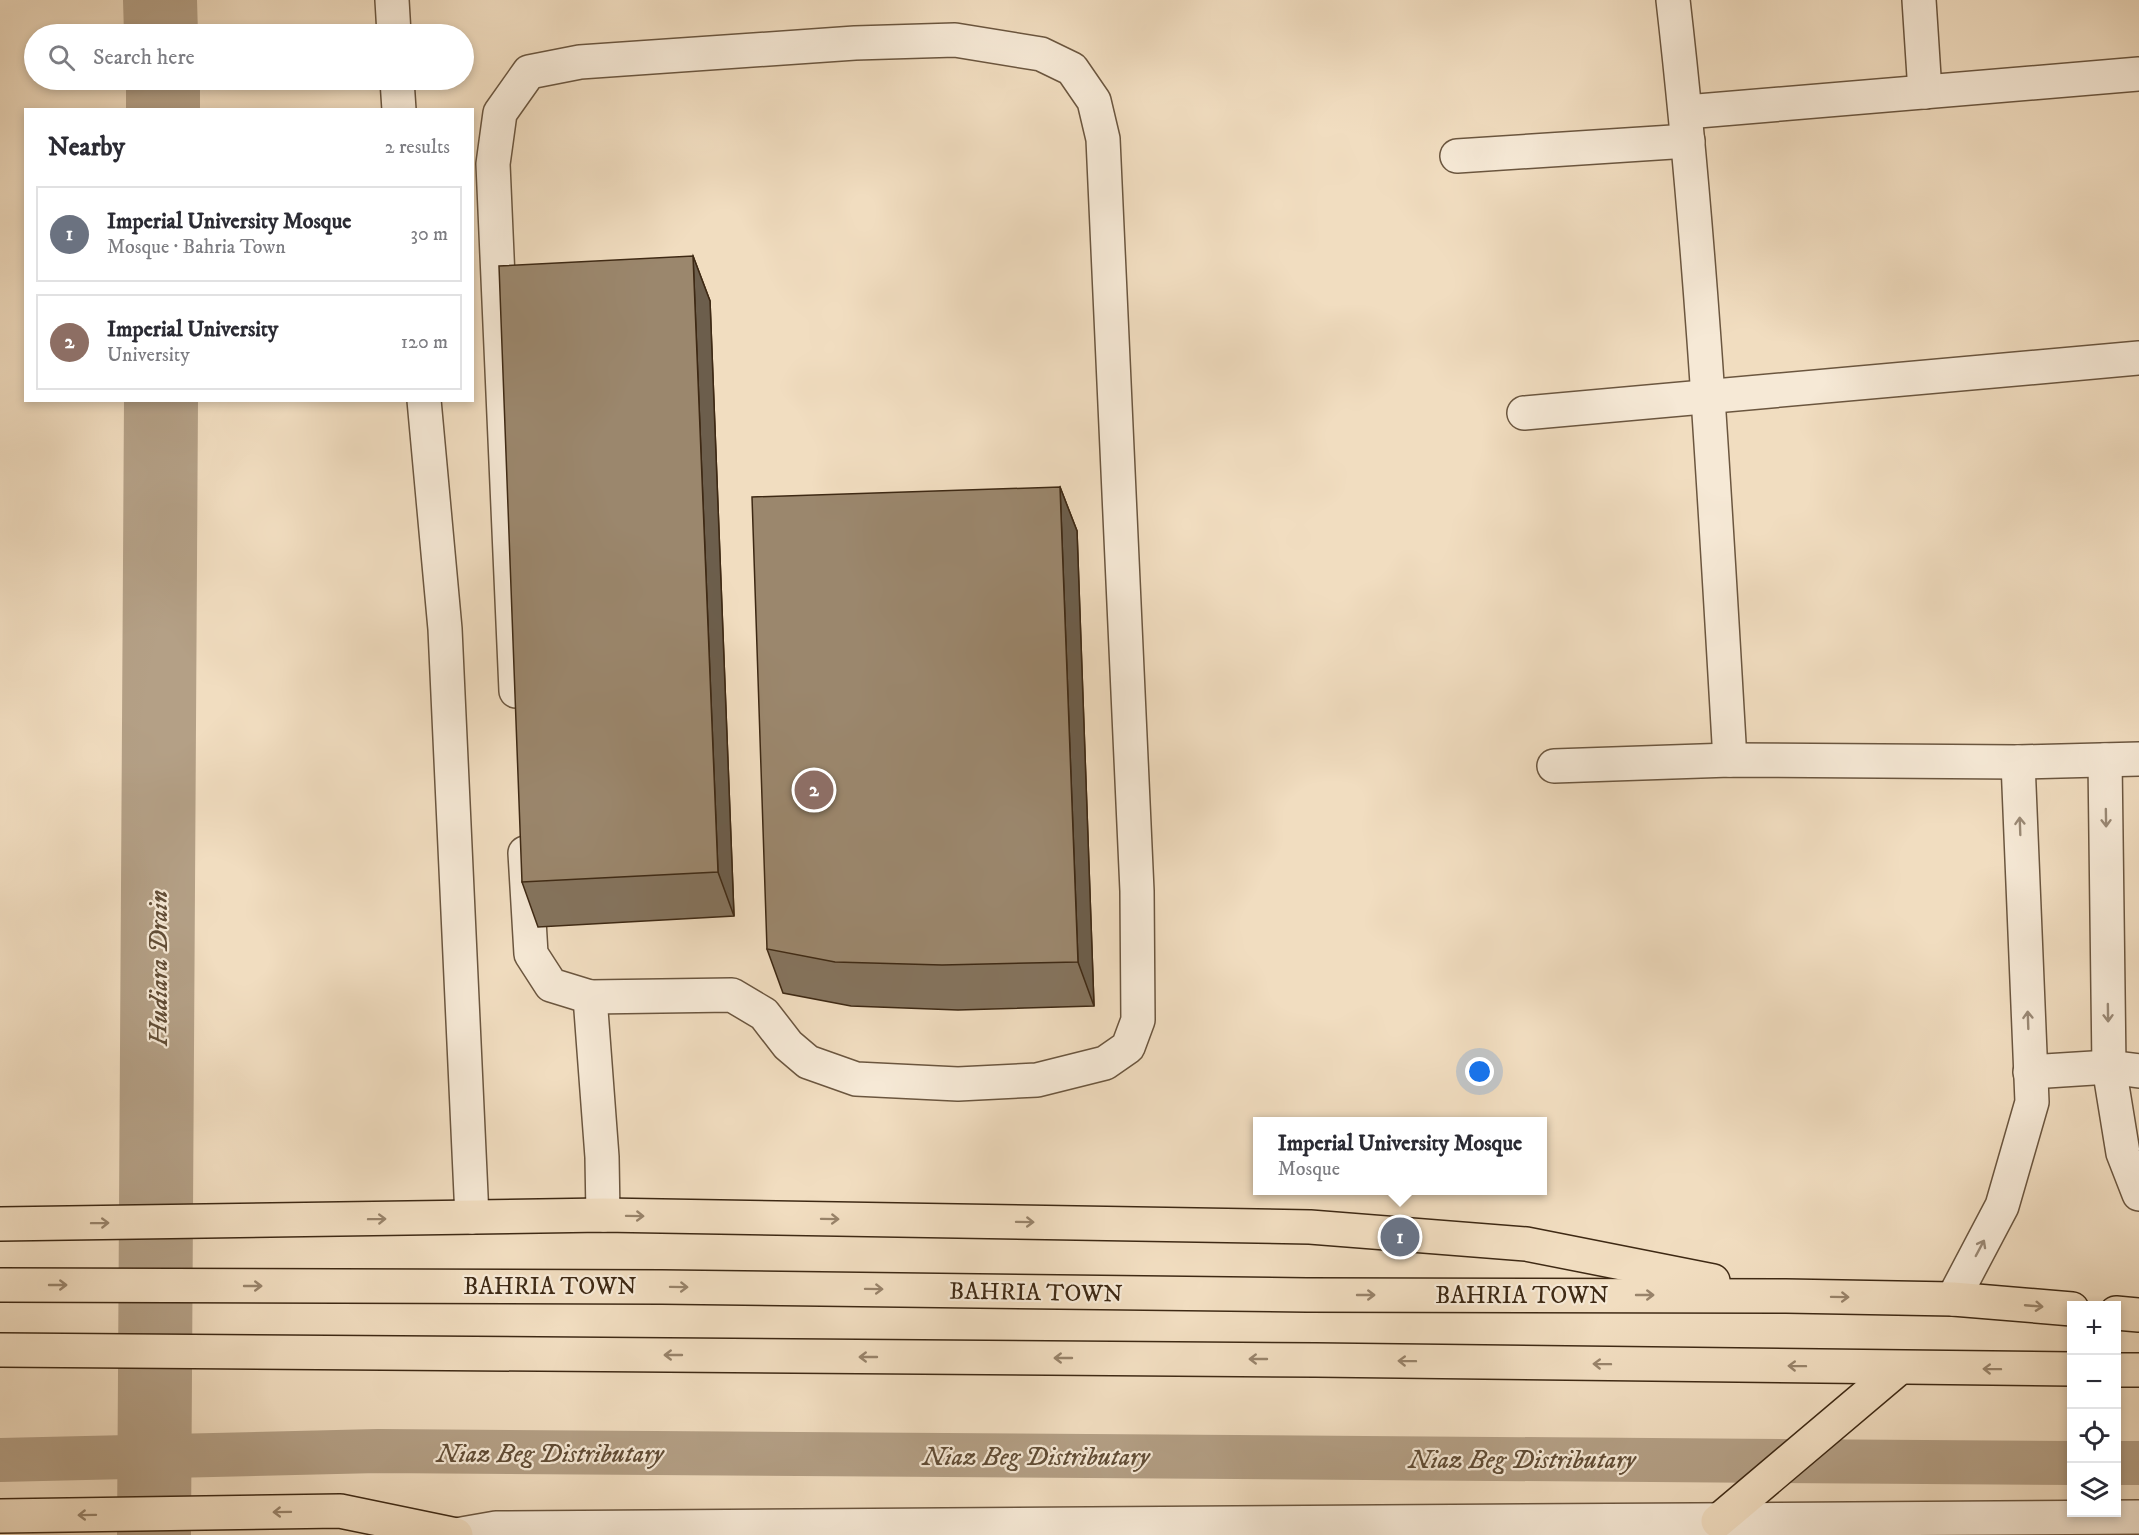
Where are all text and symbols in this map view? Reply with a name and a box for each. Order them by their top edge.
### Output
search box [24,24,474,90]
icon: search [45,41,78,74]
text: Search here [93,44,195,71]
text: Nearby [48,131,125,164]
text: 2 results [385,135,450,160]
text: Imperial University Mosque [107,208,351,235]
text: 1 [66,222,73,247]
text: 30 m [410,222,448,247]
text: Mosque · Bahria Town [107,235,286,260]
text: Imperial University [107,316,278,343]
text: 2 [65,330,74,355]
text: 120 m [401,330,448,355]
text: University [107,343,190,368]
pin: 2 [794,768,834,812]
one-way arrow [2100,808,2112,828]
one-way arrow [2015,816,2026,836]
water label: Hudiara Drain [143,890,176,1047]
one-way arrow [2102,1003,2114,1023]
one-way arrow [2022,1011,2034,1031]
your location [1465,1057,1494,1086]
popup [1253,1117,1547,1195]
text: Imperial University Mosque [1278,1130,1522,1157]
text: Mosque [1278,1157,1340,1182]
one-way arrow [625,1210,645,1222]
one-way arrow [367,1213,387,1225]
one-way arrow [820,1213,840,1225]
pin: 1 [1380,1214,1420,1260]
one-way arrow [1015,1216,1035,1228]
one-way arrow [90,1217,110,1229]
one-way arrow [1975,1239,1986,1257]
street label: BAHRIA TOWN [463,1272,637,1302]
street label: BAHRIA TOWN [949,1276,1123,1310]
one-way arrow [48,1279,68,1291]
one-way arrow [243,1280,263,1292]
one-way arrow [669,1281,689,1293]
street label: BAHRIA TOWN [1435,1281,1609,1311]
one-way arrow [864,1284,884,1295]
one-way arrow [1355,1289,1375,1301]
one-way arrow [1634,1290,1654,1301]
one-way arrow [1829,1291,1849,1303]
one-way arrow [2024,1301,2044,1312]
map controls [2067,1301,2121,1517]
button: + [2067,1301,2121,1355]
one-way arrow [663,1349,683,1361]
one-way arrow [858,1351,878,1363]
one-way arrow [1053,1352,1073,1364]
one-way arrow [1248,1353,1268,1365]
one-way arrow [1398,1355,1418,1367]
button: − [2067,1355,2121,1409]
one-way arrow [1593,1358,1613,1369]
one-way arrow [1788,1360,1808,1372]
one-way arrow [1983,1363,2003,1374]
button: locate [2067,1409,2121,1463]
water label: Niaz Beg Distributary [434,1438,665,1471]
water label: Niaz Beg Distributary [920,1441,1151,1474]
water label: Niaz Beg Distributary [1406,1444,1637,1477]
button: layers [2067,1463,2121,1517]
one-way arrow [272,1506,292,1518]
one-way arrow [77,1509,97,1520]

